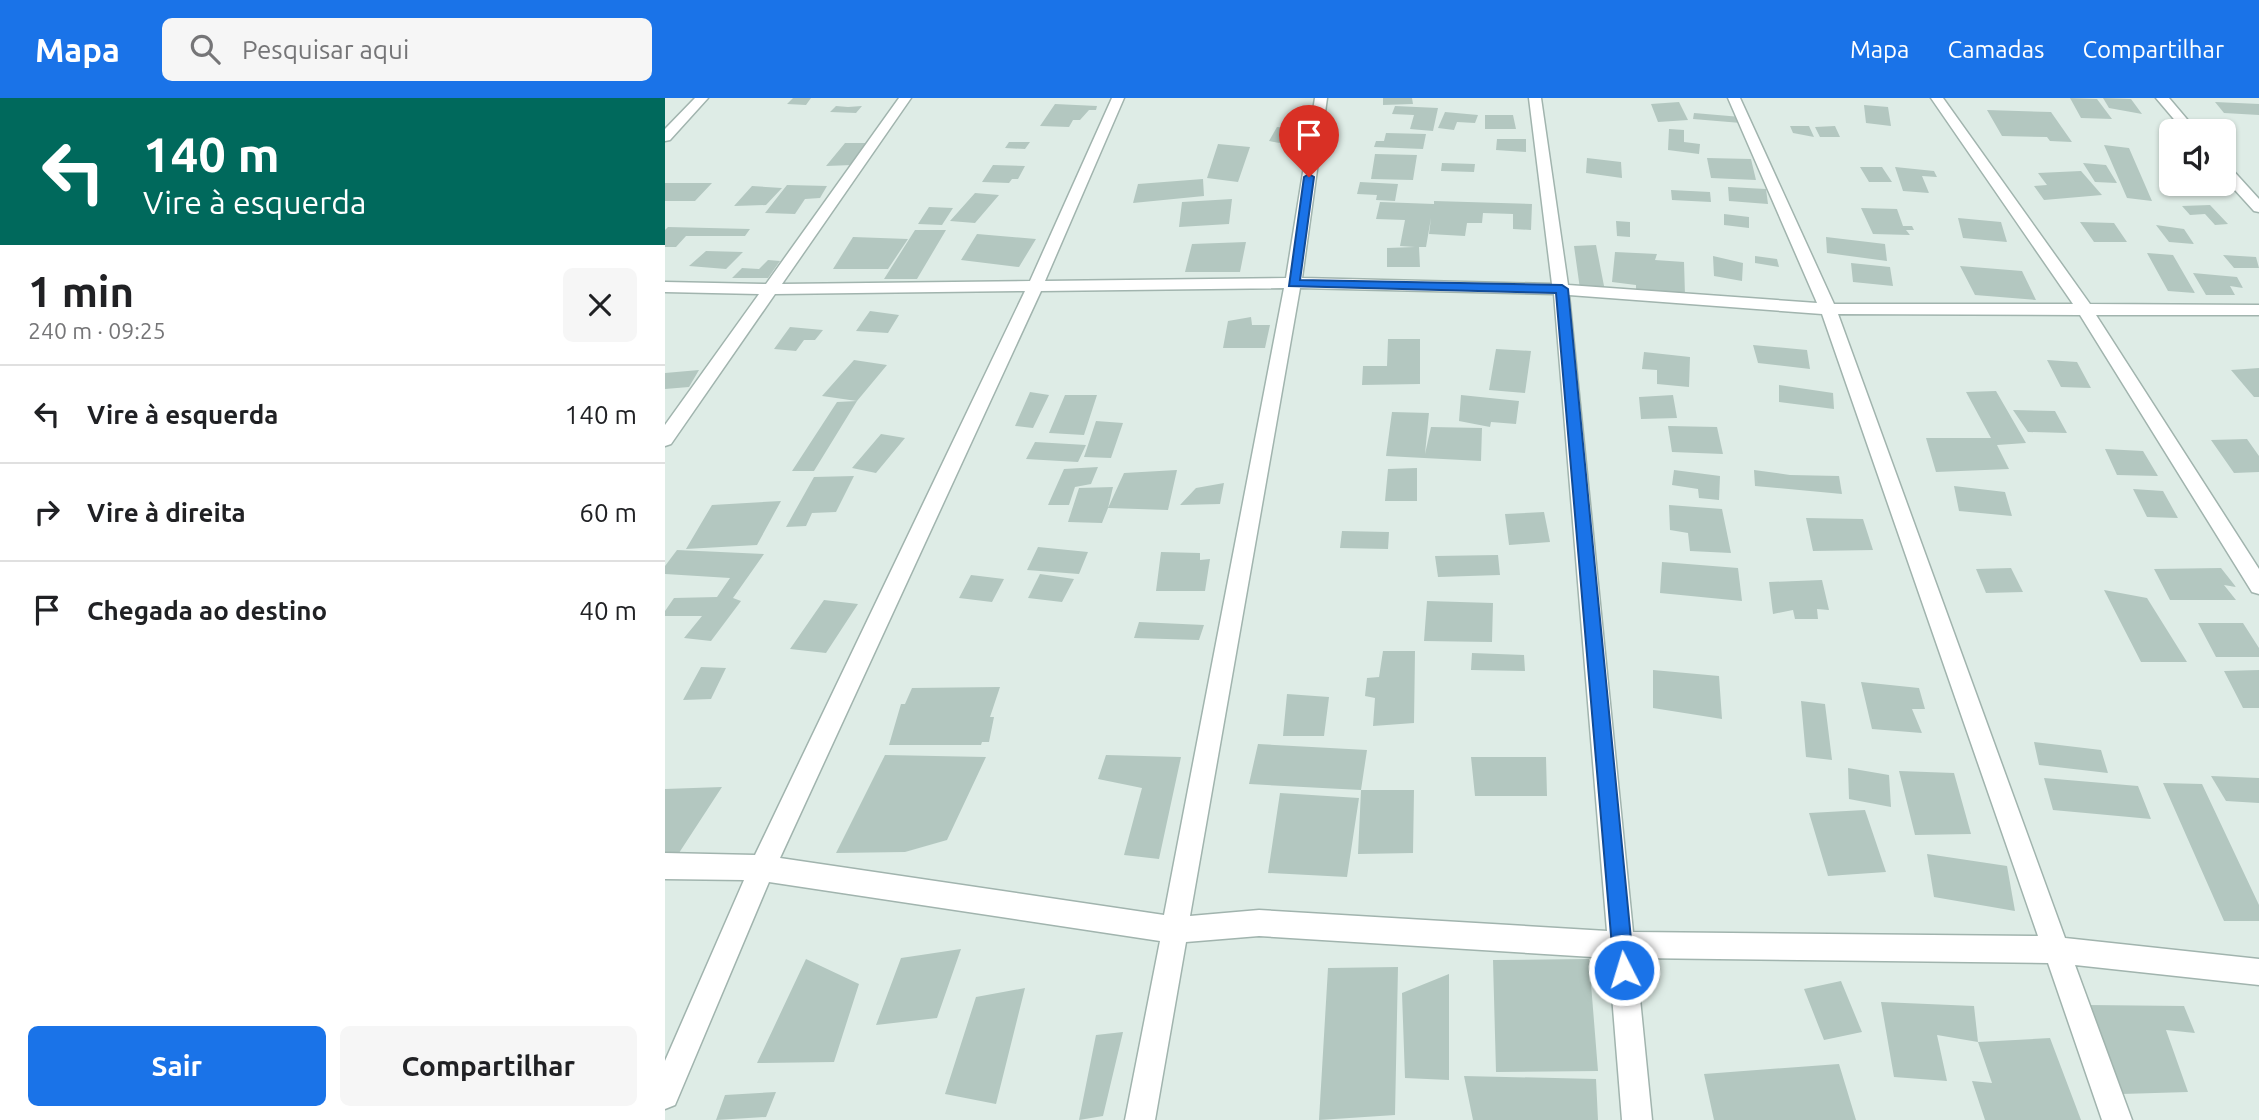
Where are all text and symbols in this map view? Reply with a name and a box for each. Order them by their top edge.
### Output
search box [162,18,652,81]
icon: search [186,30,224,68]
text: Mapa [35,31,120,68]
text: Pesquisar aqui [242,35,409,64]
text: Mapa [1850,36,1909,63]
text: Camadas [1947,36,2044,63]
text: Compartilhar [2082,36,2224,63]
pin [1279,105,1339,177]
icon: arrive [1290,116,1328,154]
map controls [2159,119,2236,196]
button: sound [2159,119,2236,196]
icon: left [28,126,119,217]
text: 140 m [143,126,280,181]
text: Vire à esquerda [143,184,366,220]
text: 1 min [28,268,134,315]
button: close [563,268,637,342]
text: 240 m · 09:25 [28,318,166,343]
icon: left [28,395,66,433]
text: Vire à esquerda [87,400,278,429]
text: 140 m [565,400,637,429]
icon: right [28,493,66,531]
text: Vire à direita [87,498,246,527]
text: 60 m [579,498,637,527]
icon: arrive [28,591,66,629]
text: Chegada ao destino [87,596,327,625]
text: 40 m [579,596,637,625]
position arrow [1587,933,1661,1007]
button: Sair [28,1026,326,1106]
button: Compartilhar [340,1026,637,1106]

